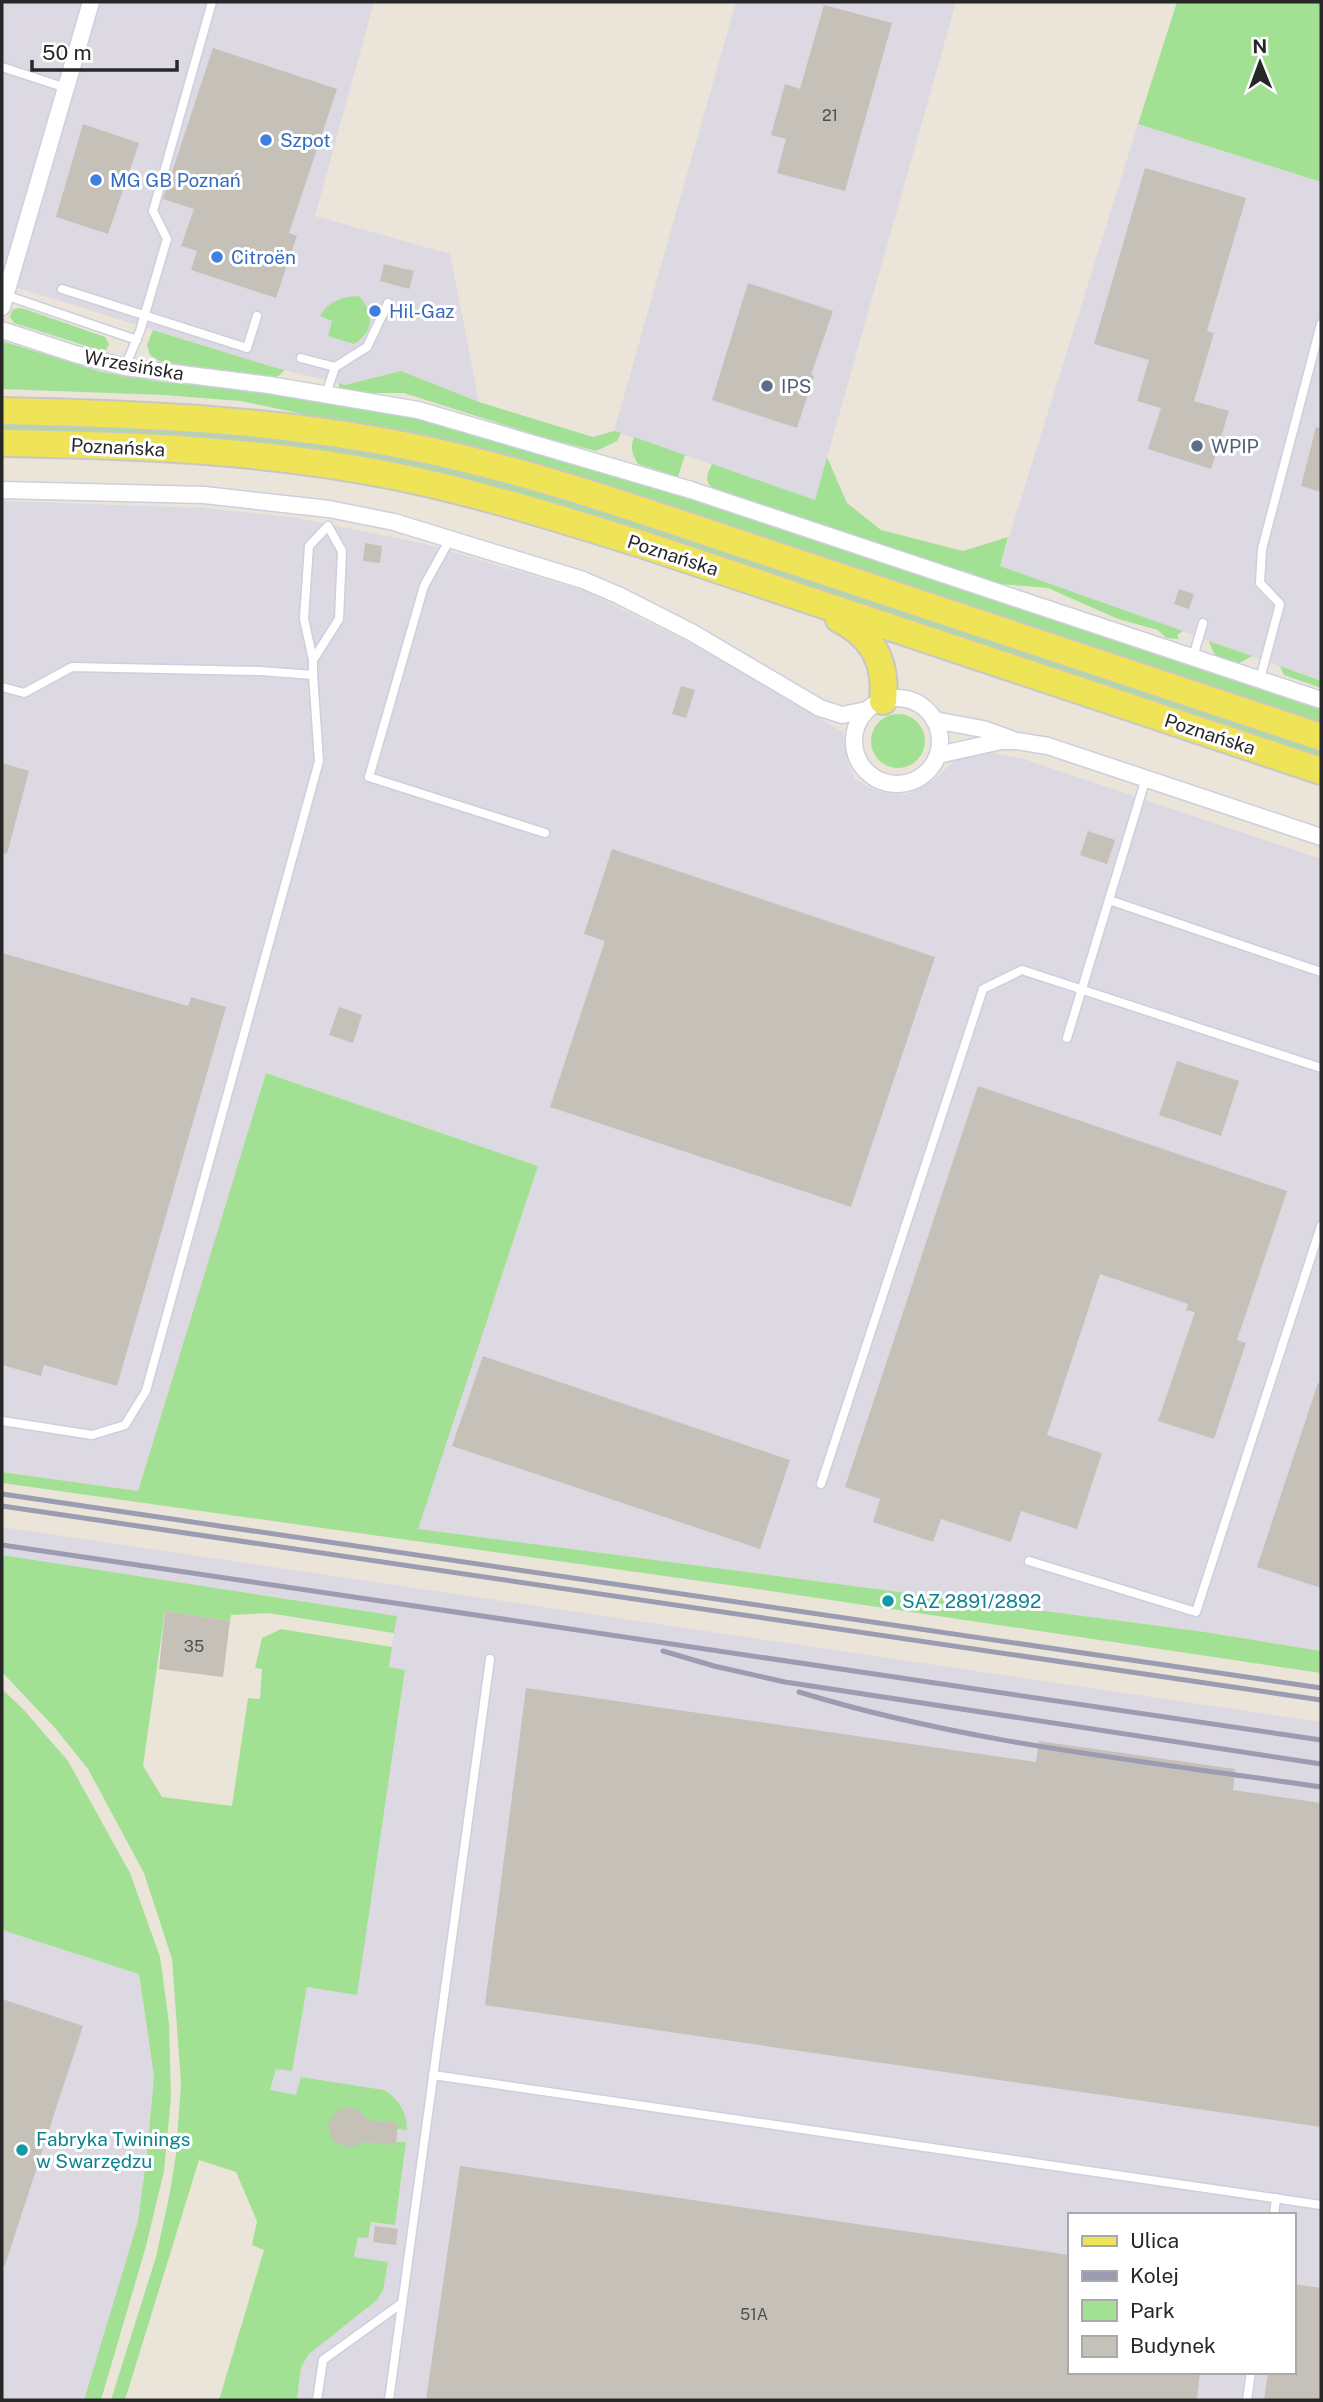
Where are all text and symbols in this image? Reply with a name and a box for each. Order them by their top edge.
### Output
scale bar [32,28,177,72]
north arrow [1225,28,1295,98]
text: N [1252,35,1267,57]
text: 50 m [42,40,92,65]
house number: 21 [822,106,838,125]
place label: Szpot [280,129,331,151]
marker: Szpot [258,132,274,148]
place label: MG GB Poznań [110,169,241,191]
marker: MG GB Poznań [88,172,104,188]
place label: Citroën [231,246,296,268]
marker: Citroën [209,249,225,265]
place label: Hil-Gaz [389,300,455,322]
marker: Hil-Gaz [367,303,383,319]
street label: Wrzesińska [82,345,186,385]
place label: IPS [781,375,811,397]
marker: IPS [759,378,775,394]
street label: Poznańska [70,434,166,460]
place label: WPIP [1211,435,1259,457]
marker: WPIP [1189,438,1205,454]
street label: Poznańska [625,530,721,580]
street label: Poznańska [1162,709,1258,759]
place label: SAZ 2891/2892 [902,1590,1041,1612]
marker: SAZ 2891/2892 [880,1593,896,1609]
house number: 35 [184,1637,204,1656]
place label: Fabryka Twinings w Swarzędzu [36,2128,190,2172]
marker: Fabryka Twinings w Swarzędzu [14,2142,30,2158]
legend [1068,2213,1295,2374]
text: Ulica [1130,2228,1179,2253]
text: Kolej [1130,2263,1179,2288]
text: Park [1130,2298,1175,2323]
house number: 51A [740,2305,768,2324]
text: Budynek [1130,2333,1216,2358]

